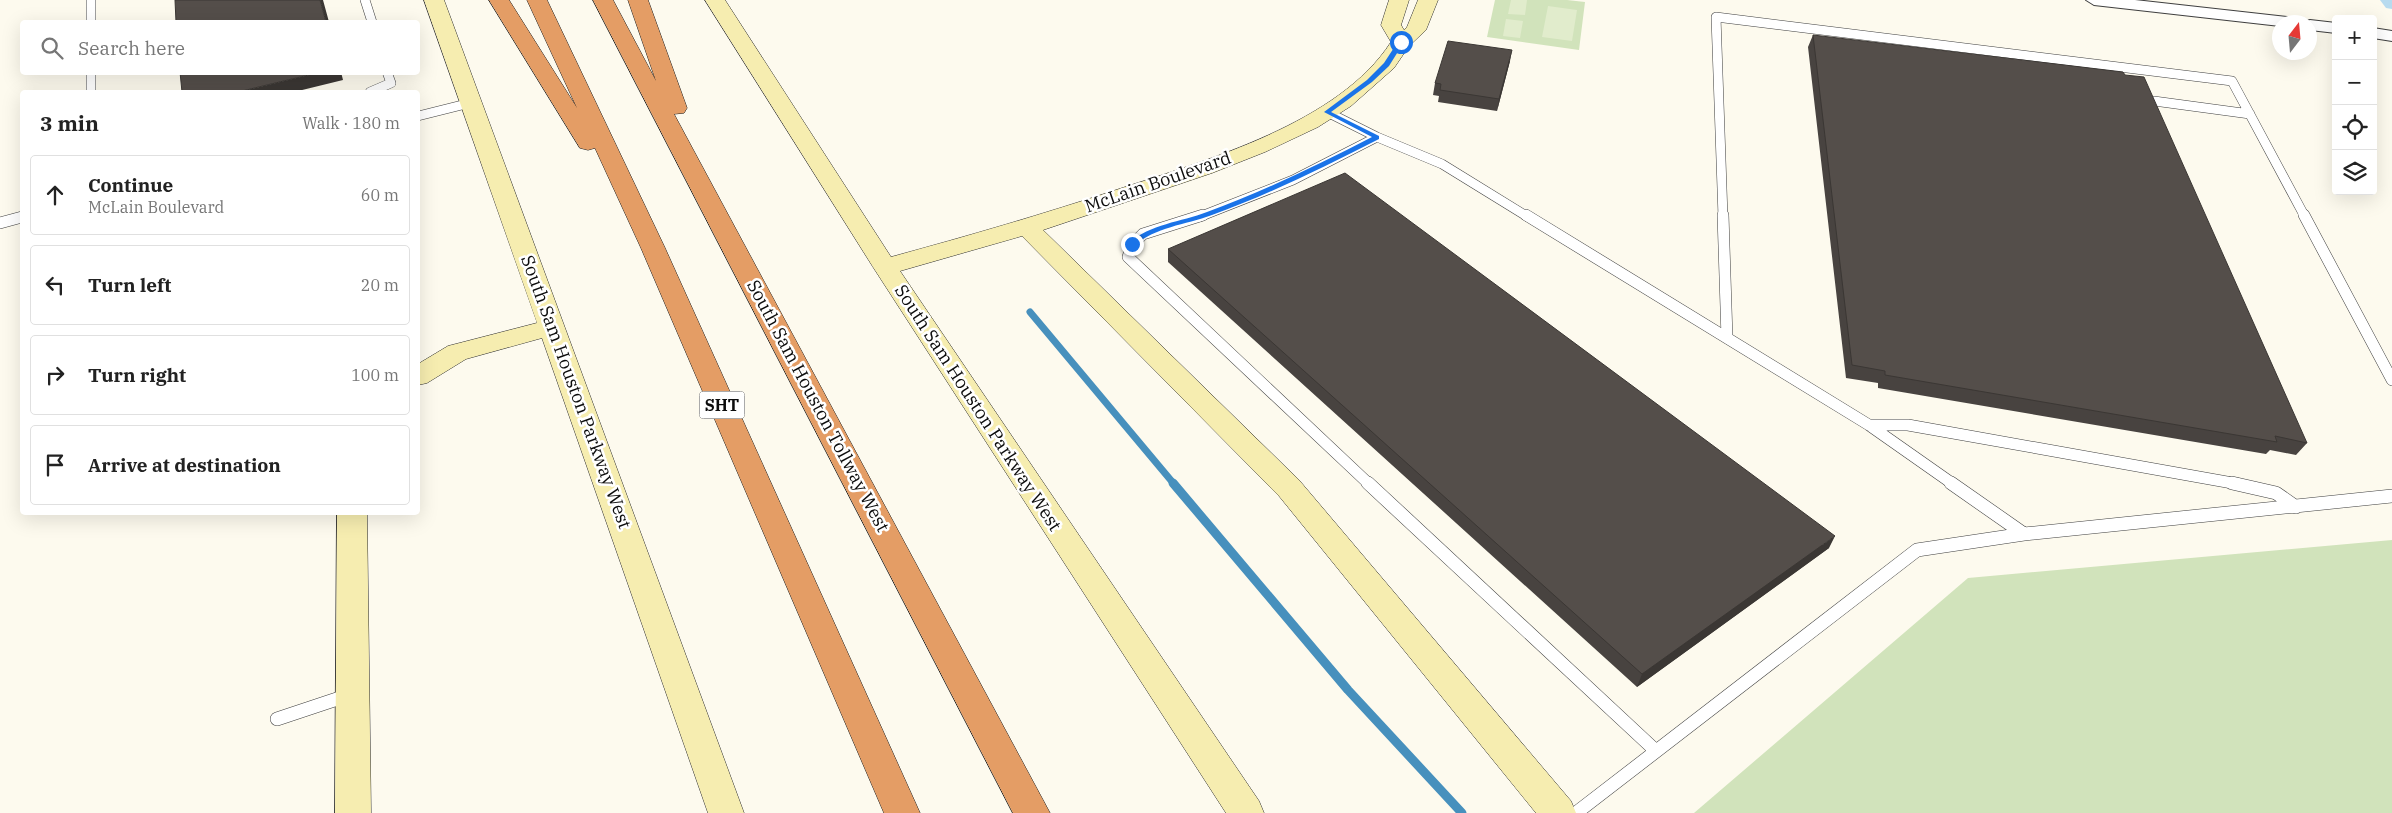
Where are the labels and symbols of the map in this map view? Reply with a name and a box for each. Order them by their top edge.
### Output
north arrow [2272,15,2317,60]
route start [1390,31,1413,54]
street label: McLain Boulevard [1082,146,1234,217]
route end [1121,233,1144,256]
street label: South Sam Houston Parkway West [516,252,637,532]
street label: South Sam Houston Tollway West [742,276,895,536]
street label: South Sam Houston Parkway West [890,280,1067,535]
road number: SHT [700,392,744,418]

